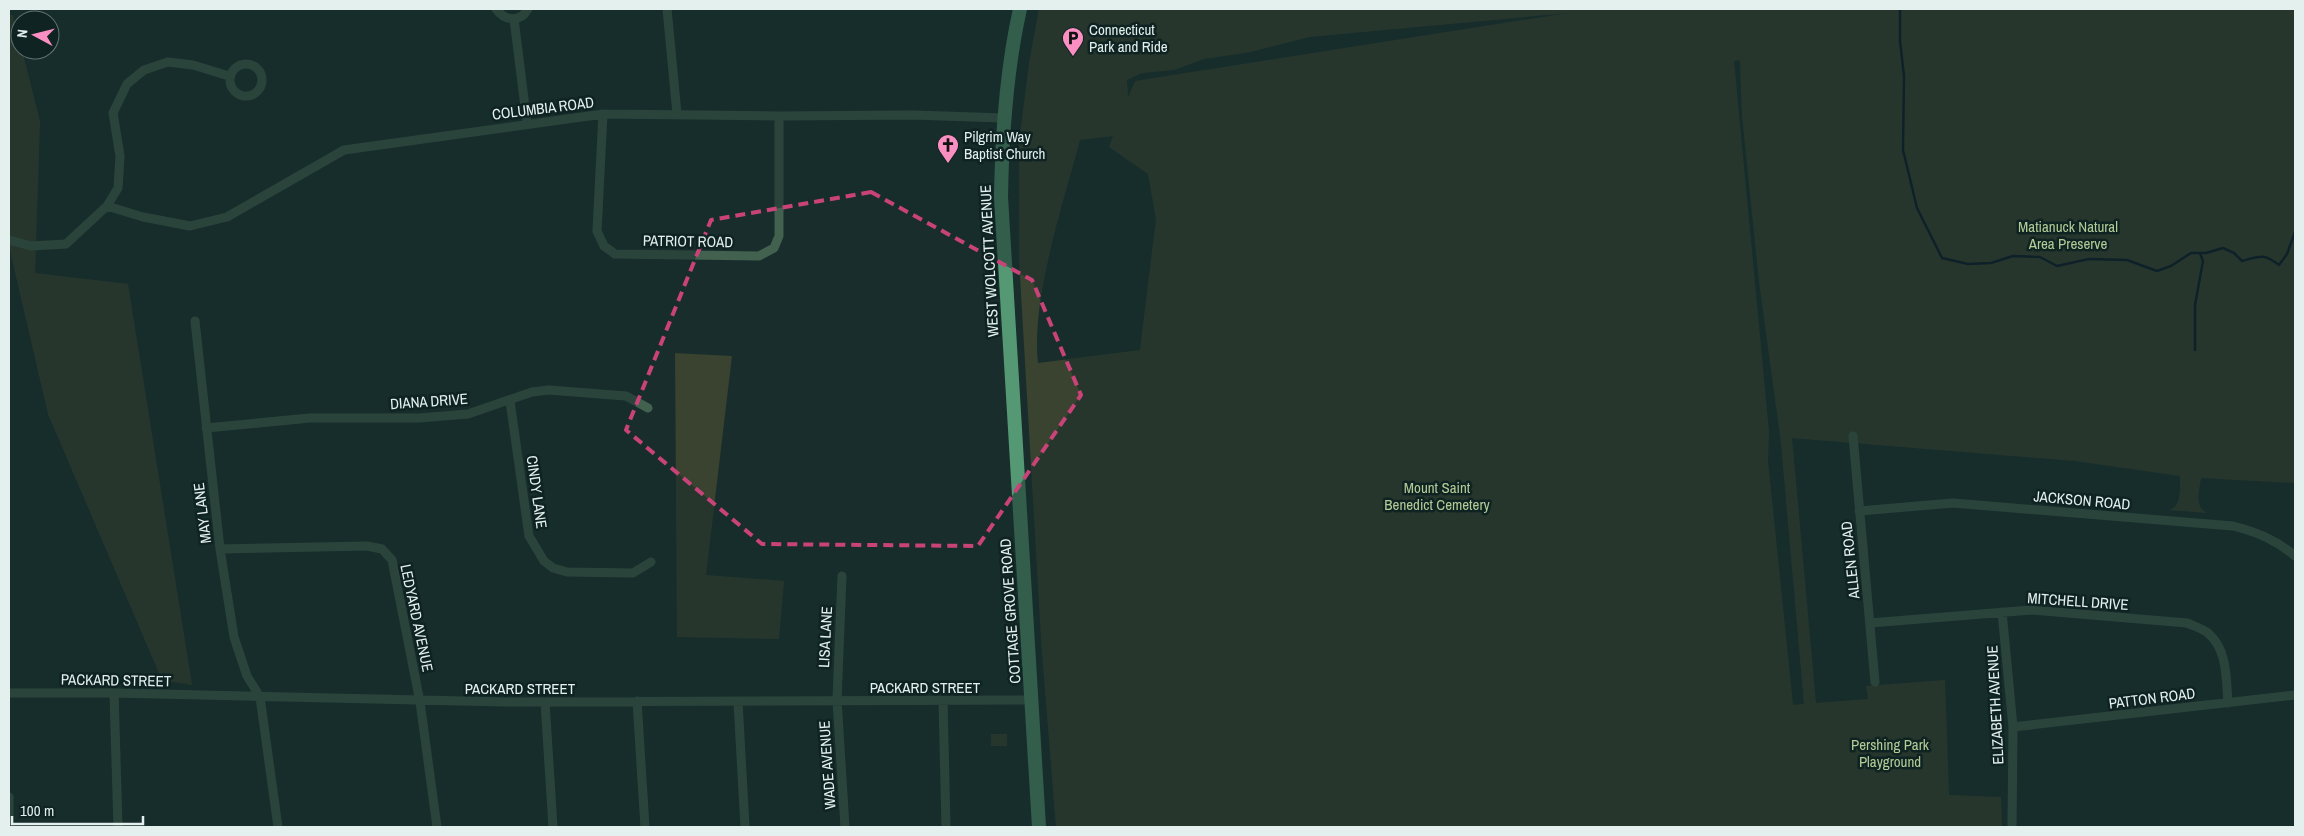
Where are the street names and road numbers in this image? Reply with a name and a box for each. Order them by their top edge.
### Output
street label: COLUMBIA ROAD [491,91,595,125]
street label: WEST WOLCOTT AVENUE [975,184,1003,338]
street label: PATRIOT ROAD [643,230,733,252]
street label: DIANA DRIVE [389,388,469,414]
street label: CINDY LANE [521,454,553,530]
street label: MAY LANE [188,481,216,545]
street label: JACKSON ROAD [2033,485,2131,515]
street label: ALLEN ROAD [1835,520,1865,601]
street label: COTTAGE GROVE ROAD [994,538,1026,684]
street label: LEDYARD AVENUE [395,562,439,674]
street label: MITCHELL DRIVE [2027,587,2129,615]
street label: LISA LANE [813,606,837,668]
street label: ELIZABETH AVENUE [1981,645,2009,765]
street label: PACKARD STREET [61,669,172,691]
street label: PACKARD STREET [870,677,981,698]
street label: PACKARD STREET [465,678,576,699]
street label: PATTON ROAD [2108,682,2196,714]
street label: WADE AVENUE [813,720,841,810]

